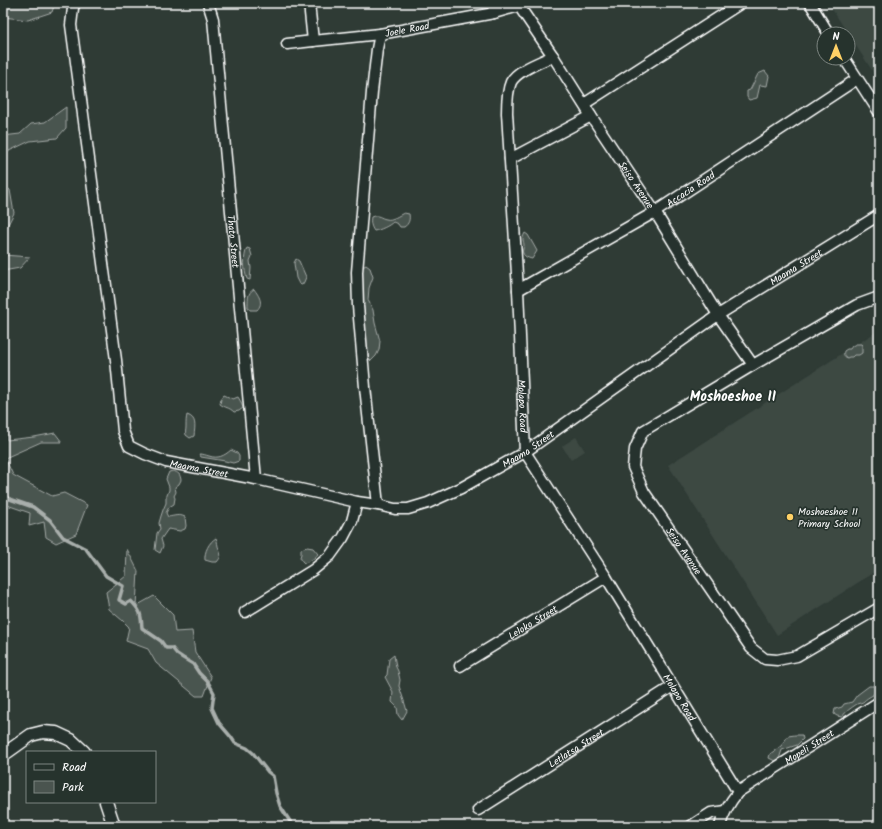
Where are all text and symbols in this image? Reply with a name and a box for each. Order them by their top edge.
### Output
street label: Joele Road [384,18,432,42]
north arrow [816,26,856,66]
text: N [833,28,840,46]
street label: Seiso Avenue [614,158,658,213]
street label: Accacia Road [663,167,719,211]
street label: Thato Street [222,214,243,269]
street label: Maama Street [767,245,826,290]
street label: Molapo Road [513,379,531,434]
district label: Moshoeshoe II [690,386,776,408]
street label: Maama Street [499,427,558,472]
street label: Maama Street [168,456,230,483]
place label: Moshoeshoe II Primary School [798,504,861,532]
marker: Moshoeshoe II Primary School [785,512,795,522]
street label: Seiso Avenue [661,524,706,579]
street label: Leloko Street [505,601,561,644]
street label: Molapo Road [658,671,700,725]
street label: Letlatsa Street [545,725,608,772]
street label: Mopeli Street [782,726,838,769]
legend [26,751,156,803]
text: Road [62,758,87,777]
text: Park [62,778,84,797]

